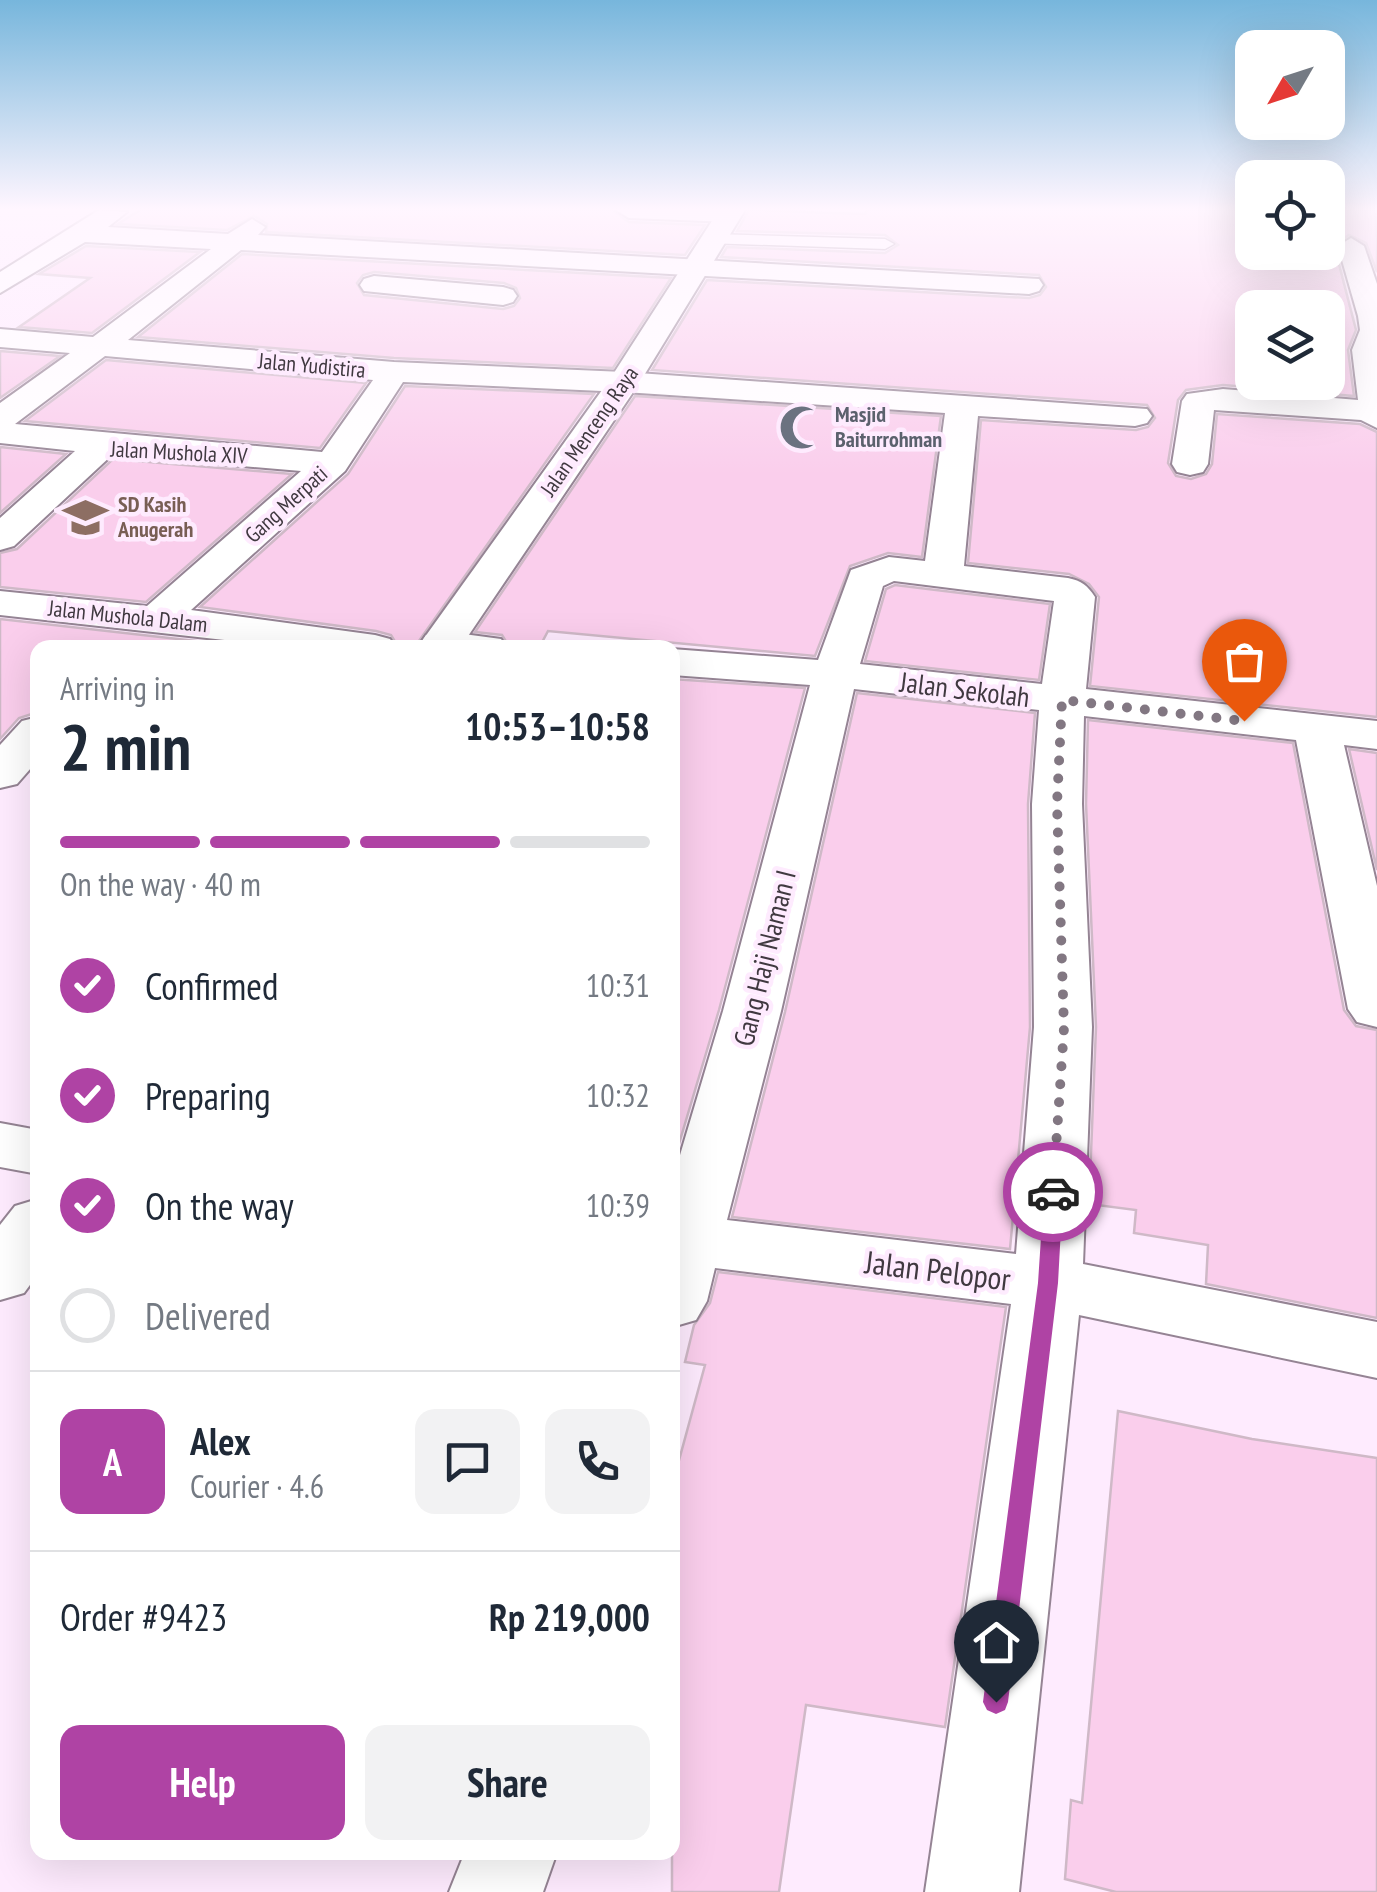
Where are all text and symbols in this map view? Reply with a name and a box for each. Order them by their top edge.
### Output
north arrow [1235,30,1345,140]
map controls [1235,30,1345,400]
button: locate [1235,160,1345,270]
button: layers [1235,290,1345,400]
street label: Jalan Yudistira [256,346,367,384]
street label: Jalan Menceng Raya [533,361,644,502]
place label: Masjid Baiturrohman [835,400,942,453]
mosque icon: Masjid Baiturrohman [778,403,826,451]
street label: Jalan Mushola XIV [109,434,249,470]
street label: Gang Merpati [239,460,333,548]
place label: SD Kasih Anugerah [117,490,193,543]
school or university icon: SD Kasih Anugerah [61,493,109,541]
street label: Jalan Mushola Dalam [46,594,209,638]
pin [1202,619,1287,722]
icon: bag [1217,634,1272,689]
street label: Jalan Sekolah [897,663,1032,715]
text: Arriving in [60,667,175,709]
text: 10:53–10:58 [465,701,650,750]
text: 2 min [60,704,191,788]
text: On the way · 40 m [60,863,261,905]
street label: Gang Haji Naman I [724,866,804,1050]
icon: check [60,958,115,1013]
text: Confirmed [145,961,278,1010]
text: 10:31 [586,964,650,1006]
icon: check [60,1068,115,1123]
text: Preparing [145,1071,271,1120]
text: 10:32 [586,1074,650,1116]
courier [1003,1142,1103,1242]
icon: car [1026,1165,1081,1220]
icon: check [60,1178,115,1233]
text: On the way [145,1181,293,1230]
text: 10:39 [586,1184,650,1226]
street label: Jalan Pelopor [862,1240,1013,1300]
text: Delivered [145,1291,271,1340]
button: chat [415,1409,520,1514]
button: phone [545,1409,650,1514]
text: Alex [190,1416,251,1465]
text: A [103,1437,122,1486]
text: Courier · 4.6 [190,1465,324,1507]
text: Order #9423 [60,1592,227,1641]
text: Rp 219,000 [489,1592,650,1641]
pin [954,1600,1039,1703]
icon: home [969,1615,1024,1670]
button: Help [60,1725,345,1840]
button: Share [365,1725,650,1840]

